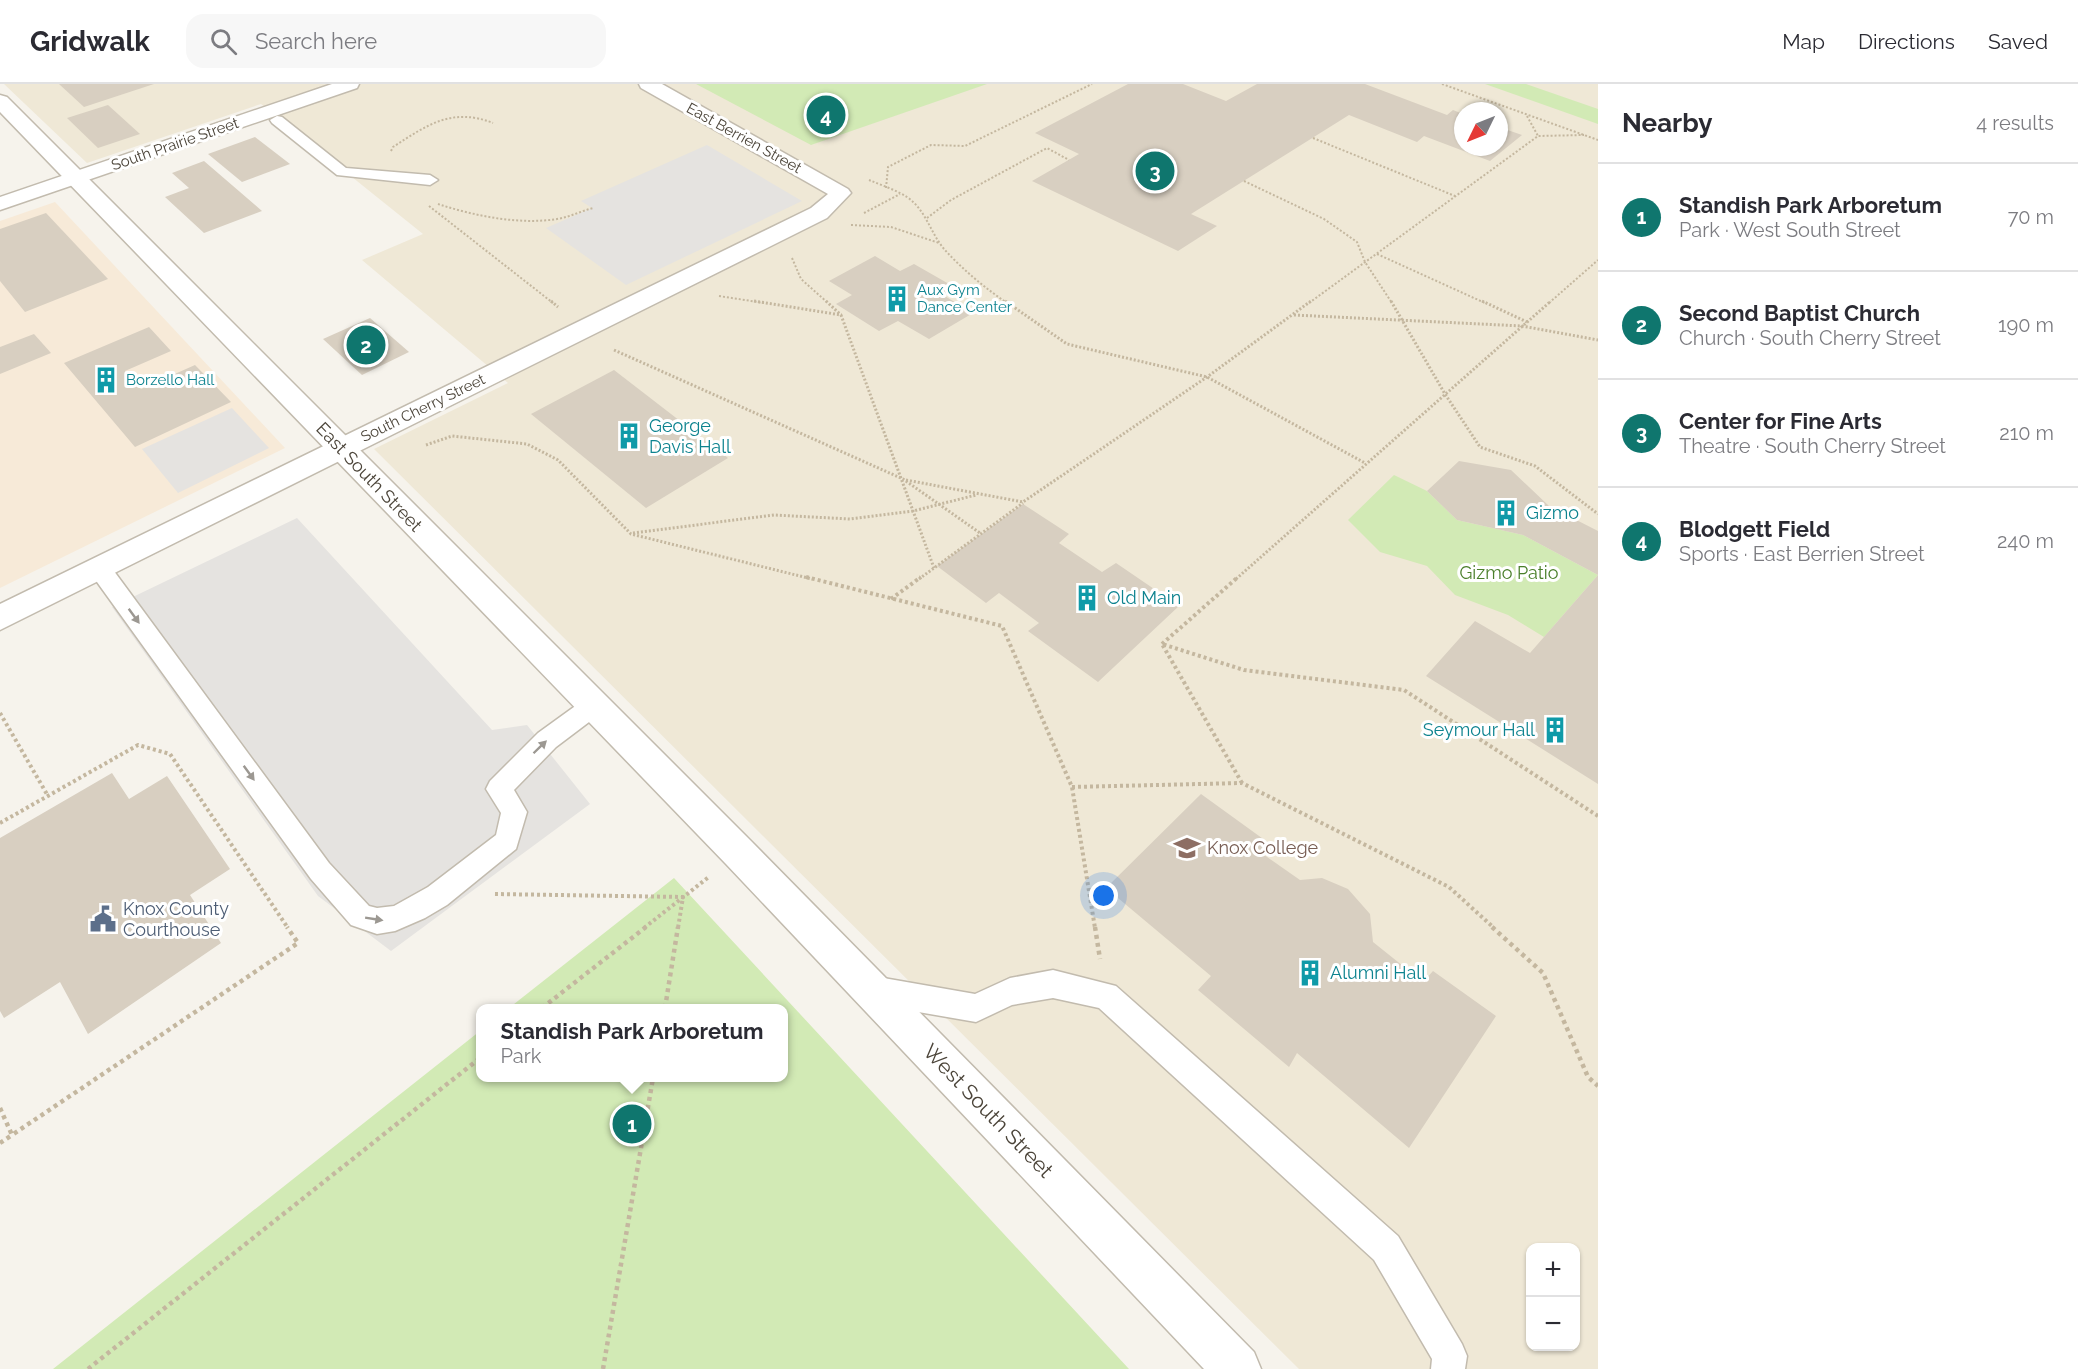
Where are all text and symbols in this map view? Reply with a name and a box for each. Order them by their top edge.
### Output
search box [186,14,606,68]
text: Gridwalk [30,25,150,58]
icon: search [207,25,240,58]
text: Search here [255,28,377,54]
text: Map [1782,29,1825,54]
text: Directions [1858,29,1955,54]
text: Saved [1988,29,2048,54]
pin: 4 [806,93,846,138]
street label: East Berrien Street [683,99,805,177]
north arrow [1454,102,1508,156]
text: Nearby [1622,108,1712,138]
text: 4 results [1976,111,2054,135]
street label: South Prairie Street [109,114,241,174]
pin: 3 [1136,148,1174,194]
text: Standish Park Arboretum [1679,192,1942,218]
text: 1 [1637,205,1646,229]
text: 70 m [2008,205,2054,229]
text: Park · West South Street [1679,218,1901,242]
place label: Aux Gym Dance Center [917,281,1013,316]
building icon: Aux Gym Dance Center [882,284,912,314]
text: Second Baptist Church [1679,300,1920,326]
text: 2 [1636,313,1647,337]
text: 190 m [1998,313,2054,337]
pin: 2 [346,322,386,368]
text: Church · South Cherry Street [1679,326,1941,350]
building icon: Borzello Hall [91,365,121,395]
street label: South Cherry Street [358,370,488,446]
place label: Borzello Hall [126,371,215,389]
text: Center for Fine Arts [1679,408,1882,434]
place label: George Davis Hall [649,415,731,457]
street label: East South Street [312,418,427,536]
building icon: George Davis Hall [614,421,644,451]
text: 3 [1636,421,1647,445]
text: 210 m [1999,421,2054,445]
text: Theatre · South Cherry Street [1679,434,1946,458]
building icon: Gizmo [1491,498,1521,528]
place label: Gizmo [1526,502,1579,523]
text: Blodgett Field [1679,516,1830,542]
text: 4 [1636,529,1647,553]
text: 240 m [1997,529,2054,553]
text: Sports · East Berrien Street [1679,542,1925,566]
park label: Gizmo Patio [1459,562,1559,583]
building icon: Old Main [1072,583,1102,613]
place label: Old Main [1107,587,1181,608]
one-way arrow [128,607,140,623]
building icon: Seymour Hall [1540,715,1570,745]
place label: Seymour Hall [1423,719,1535,740]
one-way arrow [532,740,547,754]
one-way arrow [243,765,255,781]
school or university icon: Knox College [1172,833,1202,863]
place label: Knox College [1207,837,1319,858]
your location [1089,881,1118,910]
place label: Knox County Courthouse [123,898,229,940]
public building icon: Knox County Courthouse [88,904,118,934]
one-way arrow [365,915,384,924]
building icon: Alumni Hall [1295,958,1325,988]
place label: Alumni Hall [1330,962,1426,983]
popup [476,1004,788,1082]
text: Standish Park Arboretum [501,1018,763,1044]
street label: West South Street [918,1039,1058,1183]
text: Park [501,1044,541,1068]
pin: 1 [612,1102,652,1146]
map controls [1526,1243,1580,1351]
button: + [1526,1243,1580,1297]
button: − [1526,1297,1580,1351]

